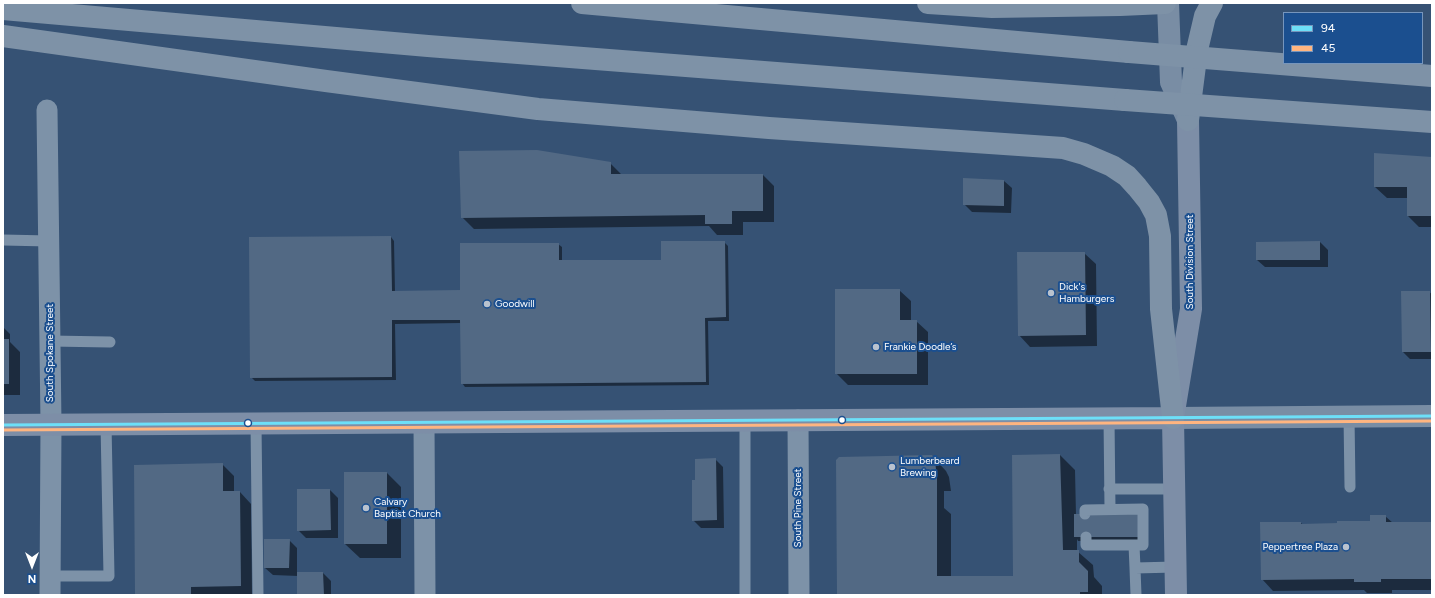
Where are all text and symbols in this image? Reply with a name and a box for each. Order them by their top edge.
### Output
legend [1283,12,1423,64]
text: 94 [1321,21,1335,35]
text: 45 [1321,41,1335,55]
street label: South Division Street [1184,215,1196,309]
place label: Dick's Hamburgers [1059,281,1114,304]
marker: Dick's Hamburgers [1046,288,1056,298]
place label: Goodwill [495,298,535,310]
marker: Goodwill [482,299,492,309]
street label: South Spokane Street [44,304,56,402]
place label: Frankie Doodle’s [884,341,956,353]
marker: Frankie Doodle’s [871,342,881,352]
unlabelled marker [837,415,847,425]
unlabelled marker [243,418,253,428]
place label: Lumberbeard Brewing [900,455,960,478]
marker: Lumberbeard Brewing [887,462,897,472]
street label: South Pine Street [792,469,804,547]
place label: Calvary Baptist Church [374,496,441,520]
marker: Calvary Baptist Church [361,503,371,513]
place label: Peppertree Plaza [1263,541,1338,553]
marker: Peppertree Plaza [1341,542,1351,552]
north arrow [12,546,52,586]
text: N [28,572,36,585]

